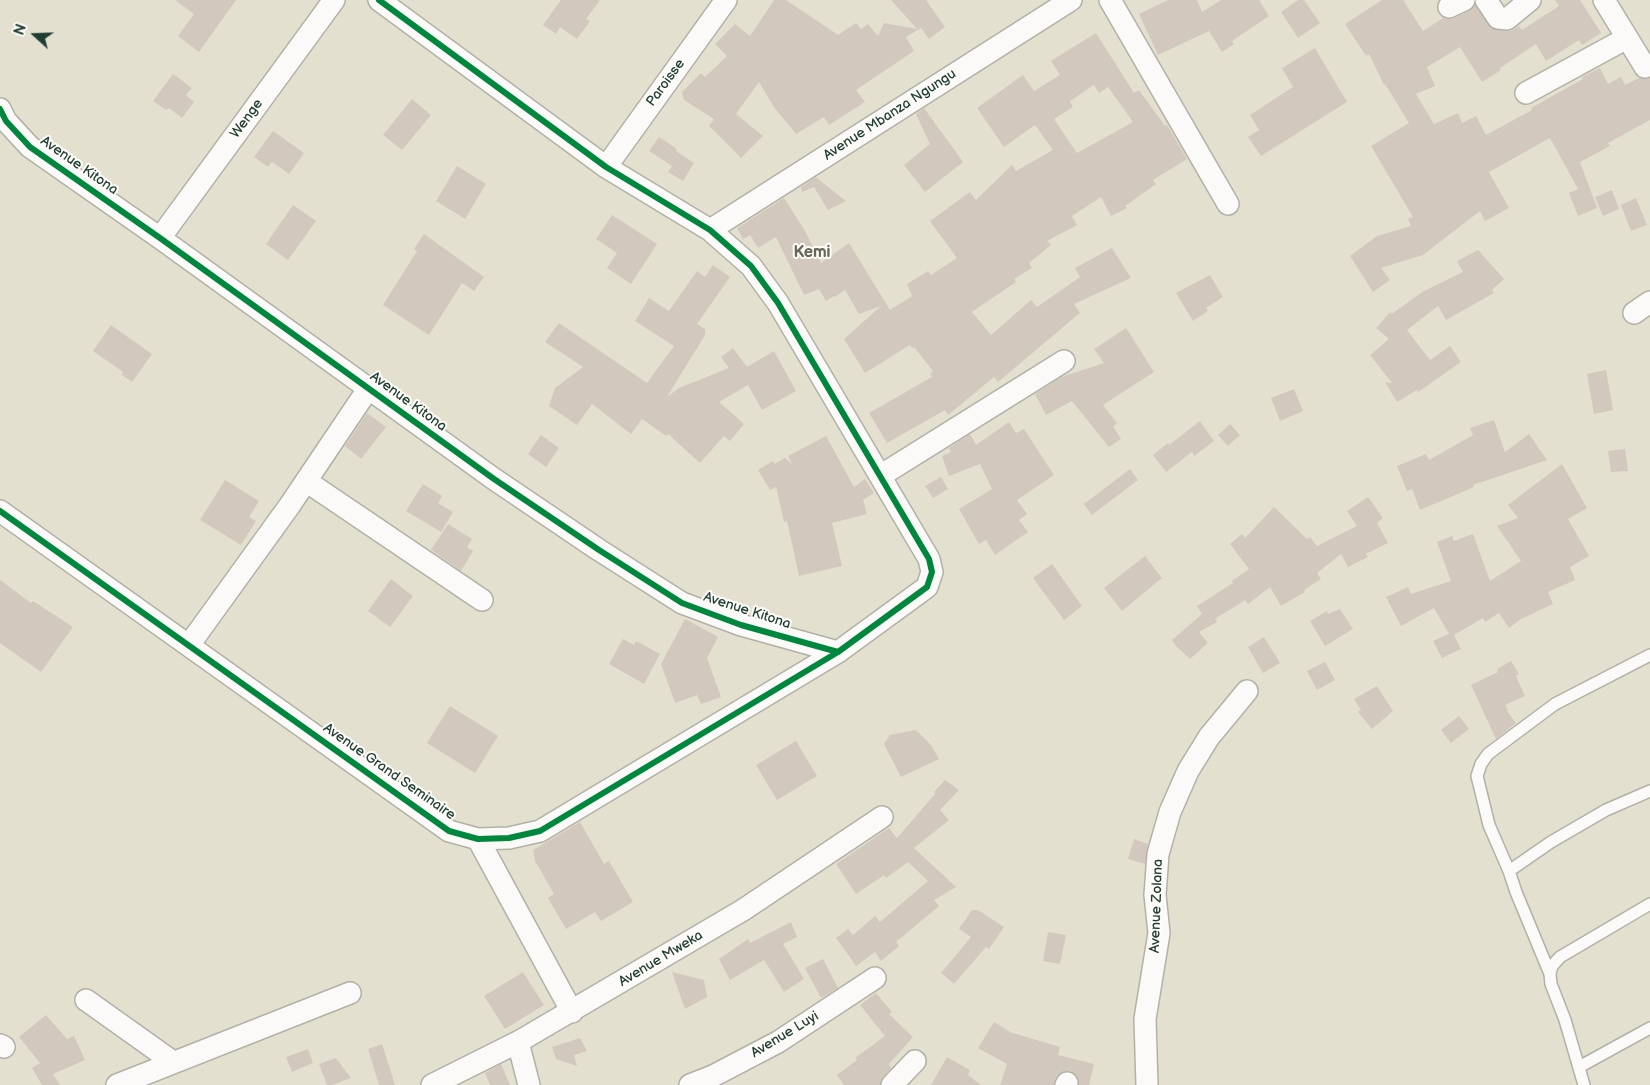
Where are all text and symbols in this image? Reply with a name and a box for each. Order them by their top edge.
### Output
north arrow [10,10,60,60]
text: N [11,22,30,38]
street label: Paroisse [643,56,689,110]
street label: Avenue Mbanza Ngungu [820,66,960,164]
street label: Wenge [227,96,267,142]
street label: Avenue Kitona [37,133,121,199]
district label: Kemi [794,243,830,263]
street label: Avenue Kitona [366,369,450,435]
street label: Avenue Kitona [701,589,793,633]
street label: Avenue Grand Seminaire [320,720,458,824]
street label: Avenue Zolana [1147,859,1167,953]
street label: Avenue Mweka [616,927,706,991]
street label: Avenue Luyi [748,1008,822,1062]

